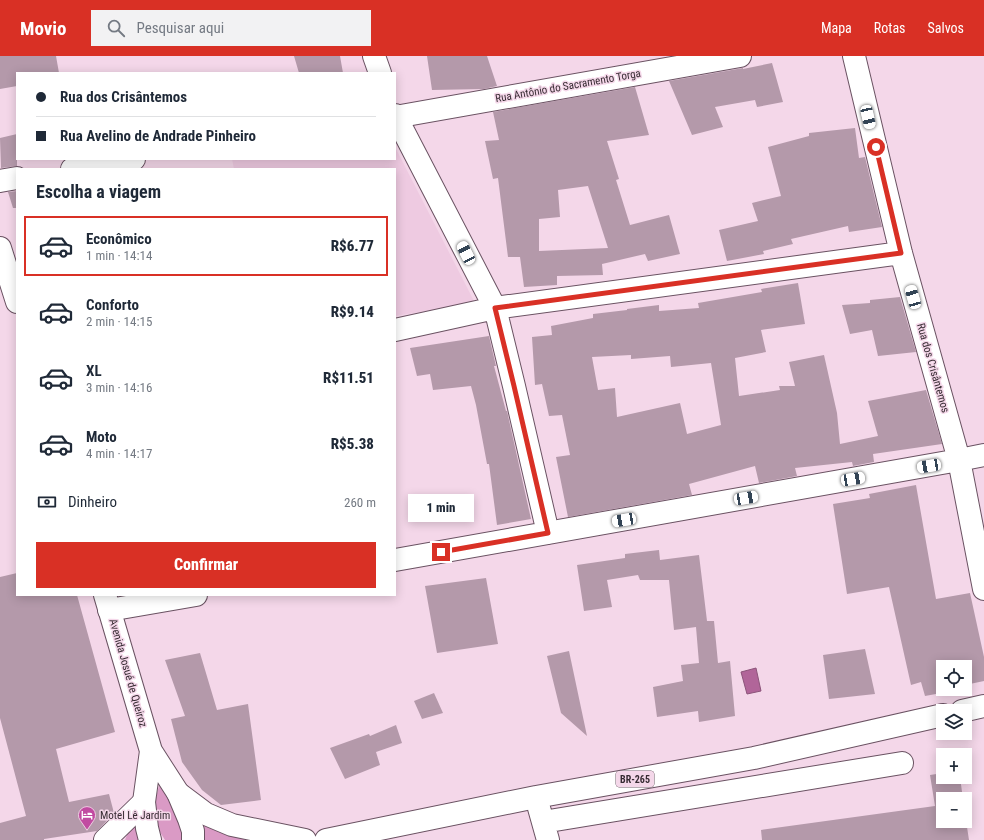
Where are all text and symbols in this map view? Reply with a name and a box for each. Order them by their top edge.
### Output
search box [91,10,371,46]
text: Movio [20,17,67,40]
icon: search [105,17,127,39]
text: Pesquisar aqui [137,19,224,37]
text: Mapa [821,20,852,36]
text: Rotas [874,20,906,36]
text: Salvos [928,20,964,36]
street label: Rua Antônio do Sacramento Torga [494,67,642,105]
text: Rua dos Crisântemos [60,88,187,106]
car [859,104,877,130]
text: Rua Avelino de Andrade Pinheiro [60,127,256,145]
route start [867,138,885,156]
text: Escolha a viagem [36,181,161,202]
icon: car [38,228,74,264]
text: Econômico [86,230,152,248]
text: R$6.77 [331,237,374,255]
car [455,240,477,266]
text: 1 min · 14:14 [86,248,152,263]
car [904,284,922,310]
icon: car [38,294,74,330]
text: Conforto [86,296,139,314]
text: R$9.14 [331,303,374,321]
text: 2 min · 14:15 [86,314,152,329]
street label: Rua dos Crisântemos [914,322,952,414]
icon: car [38,360,74,396]
text: XL [86,362,102,380]
text: R$11.51 [323,369,374,387]
text: 3 min · 14:16 [86,380,152,395]
icon: car [38,426,74,462]
text: Moto [86,428,117,446]
text: R$5.38 [331,435,374,453]
text: 4 min · 14:17 [86,446,152,461]
car [916,458,942,474]
car [840,471,866,487]
car [733,490,759,506]
icon: cash [36,491,58,513]
text: Dinheiro [68,493,117,511]
callout: 1 min [408,494,474,522]
text: 260 m [344,495,376,510]
text: 1 min [427,500,455,515]
car [611,512,637,528]
button: Confirmar [36,542,376,588]
route end [432,543,450,561]
street label: Avenida Josué de Queiroz [106,617,150,729]
map controls [936,660,972,828]
button: locate [936,660,972,696]
button: layers [936,704,972,740]
button: + [936,748,972,784]
road number: BR-265 [616,771,654,787]
button: − [936,792,972,828]
hotel icon: Motel Lê Jardim [77,805,97,830]
place label: Motel Lê Jardim [100,809,170,822]

